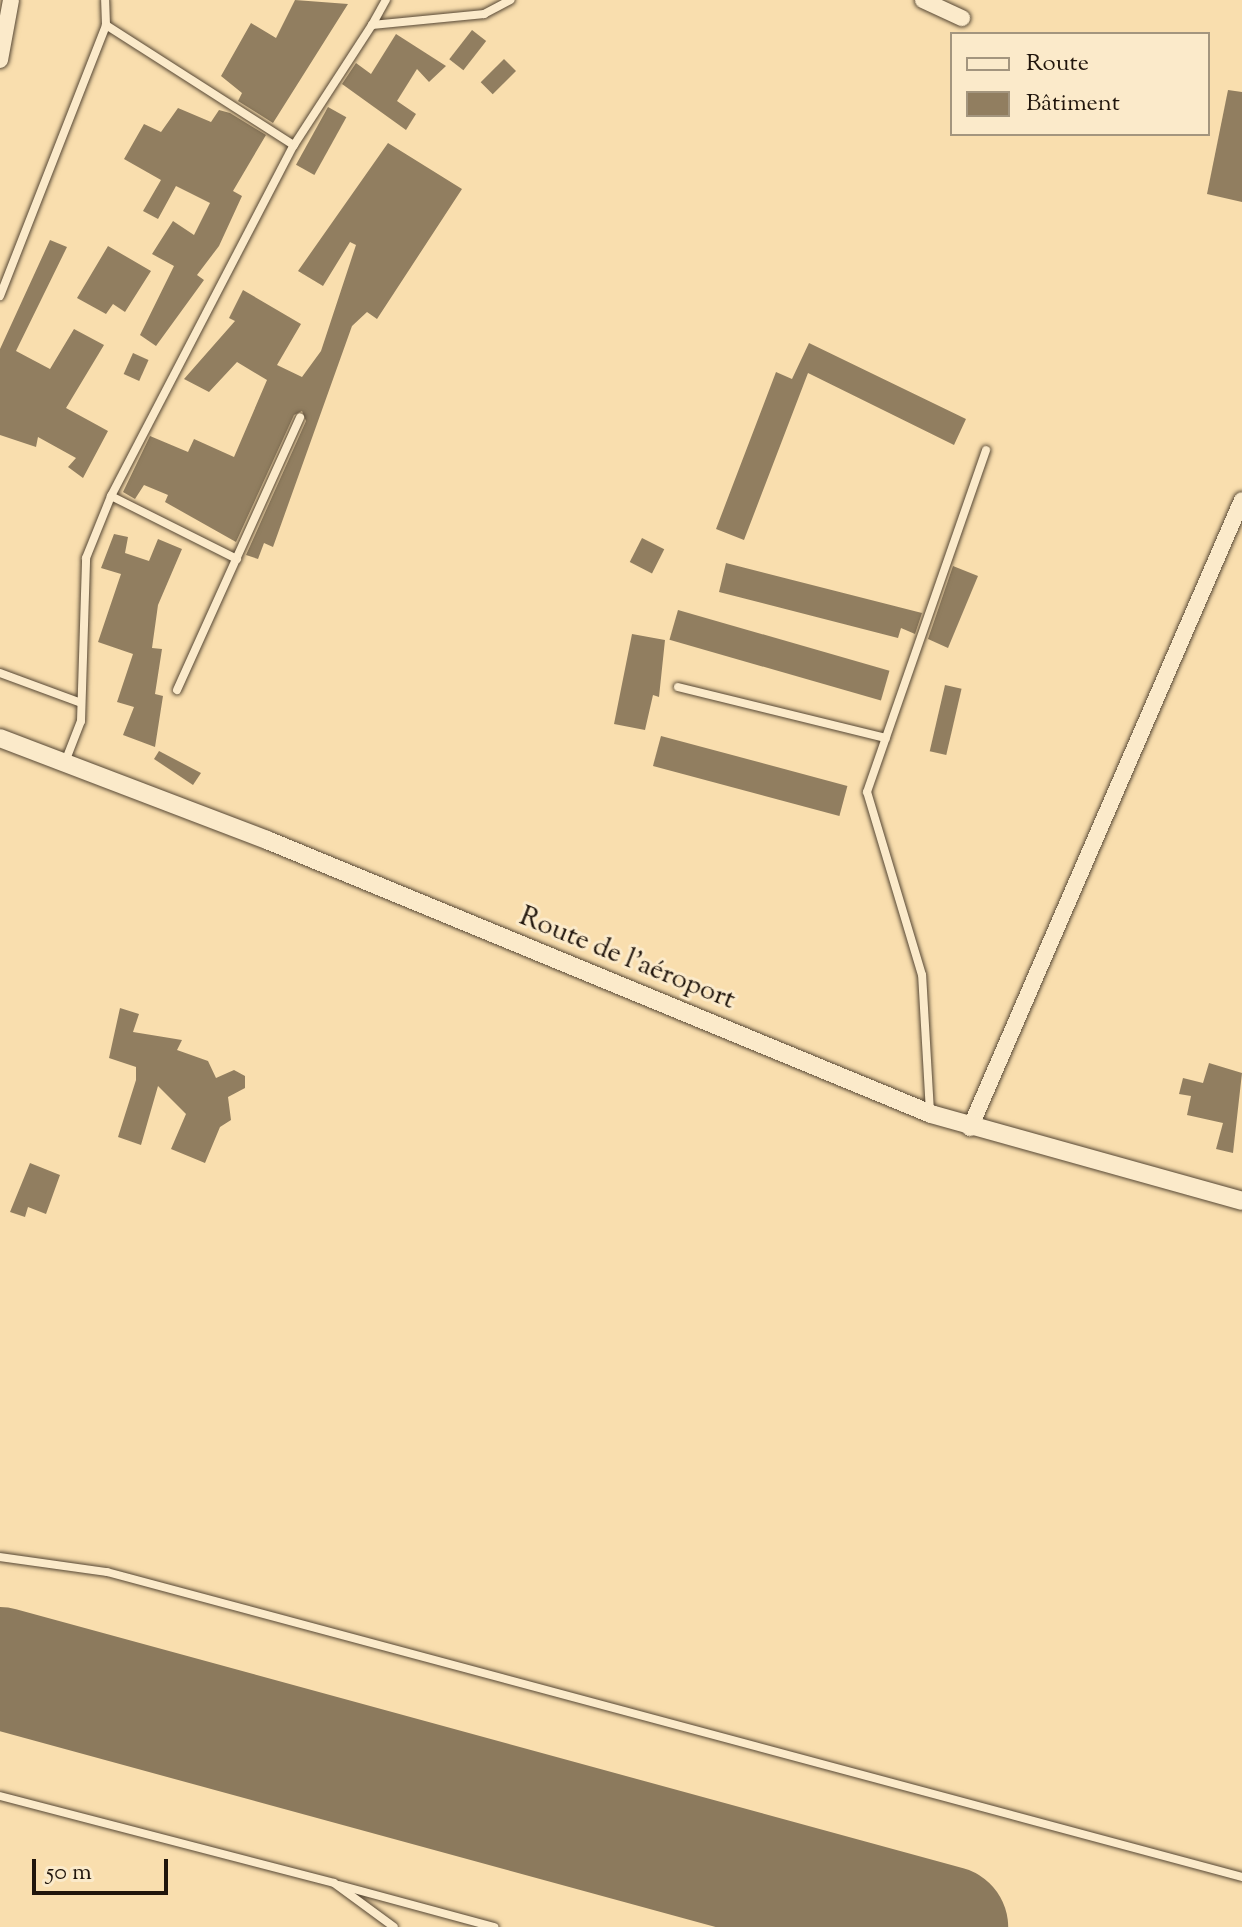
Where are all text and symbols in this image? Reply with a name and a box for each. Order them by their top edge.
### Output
legend [950,32,1210,136]
text: Route [1026,47,1089,81]
text: Bâtiment [1026,87,1120,121]
street label: Route de l'aéroport [514,900,740,1018]
scale bar [36,1843,172,1893]
text: 50 m [46,1856,92,1890]

